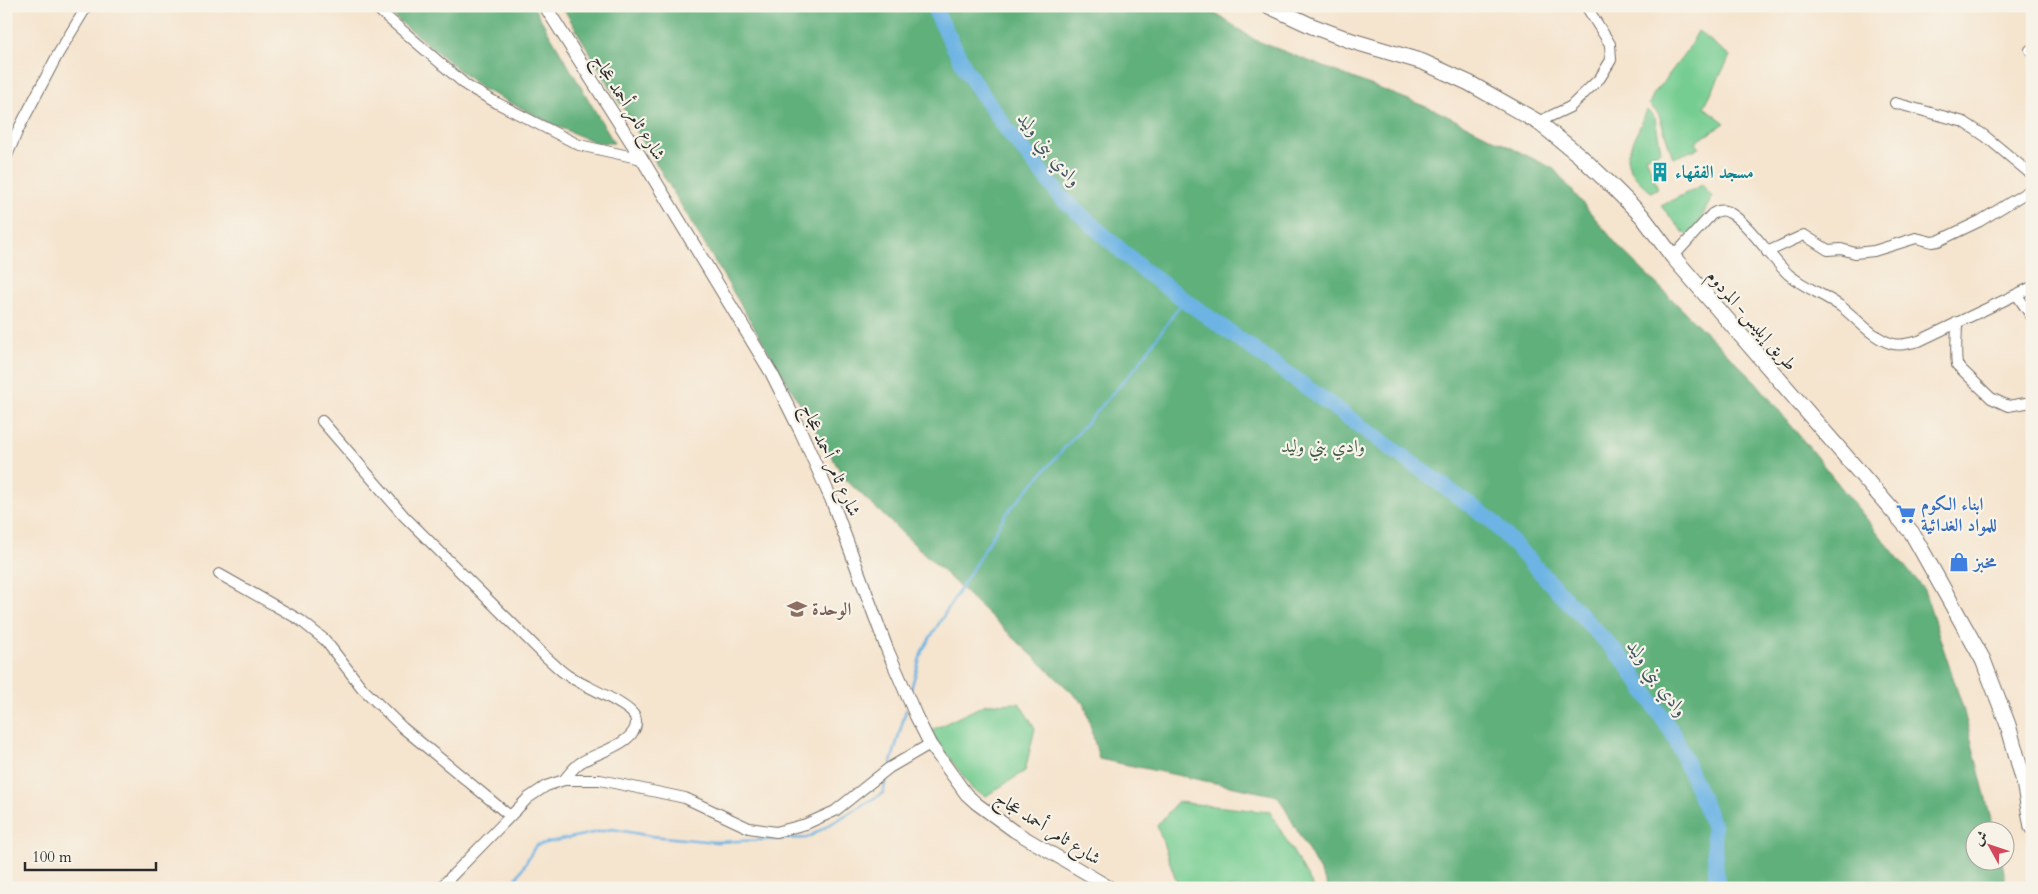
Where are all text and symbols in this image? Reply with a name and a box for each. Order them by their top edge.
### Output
street label: شارع ثامر أحمد عجاج [583,49,672,167]
water label: وادي بني وليد [1008,107,1087,195]
place label: مسجد الفقهاء [1675,160,1754,185]
building icon: مسجد الفقهاء [1649,161,1671,183]
street label: طريق إيليس- المردوم [1698,264,1803,378]
street label: شارع ثامر أحمد عجاج [792,400,867,522]
park label: وادي بني وليد [1281,434,1365,462]
place label: ابناء الكوم للمواد الغدائية [1921,492,1997,538]
supermarket icon: ابناء الكوم للمواد الغدائية [1895,503,1917,525]
place label: مخبز [1972,550,1998,575]
shop icon: مخبز [1948,551,1970,573]
place label: الوحدة [812,597,851,622]
school or university icon: الوحدة [786,598,808,620]
water label: وادي بني وليد [1617,635,1694,725]
street label: شارع ثامر أحمد عجاج [988,785,1106,874]
north arrow [1966,822,2016,872]
text: ش [1969,826,1992,849]
scale bar [25,839,156,871]
text: 100 m [32,847,72,867]

